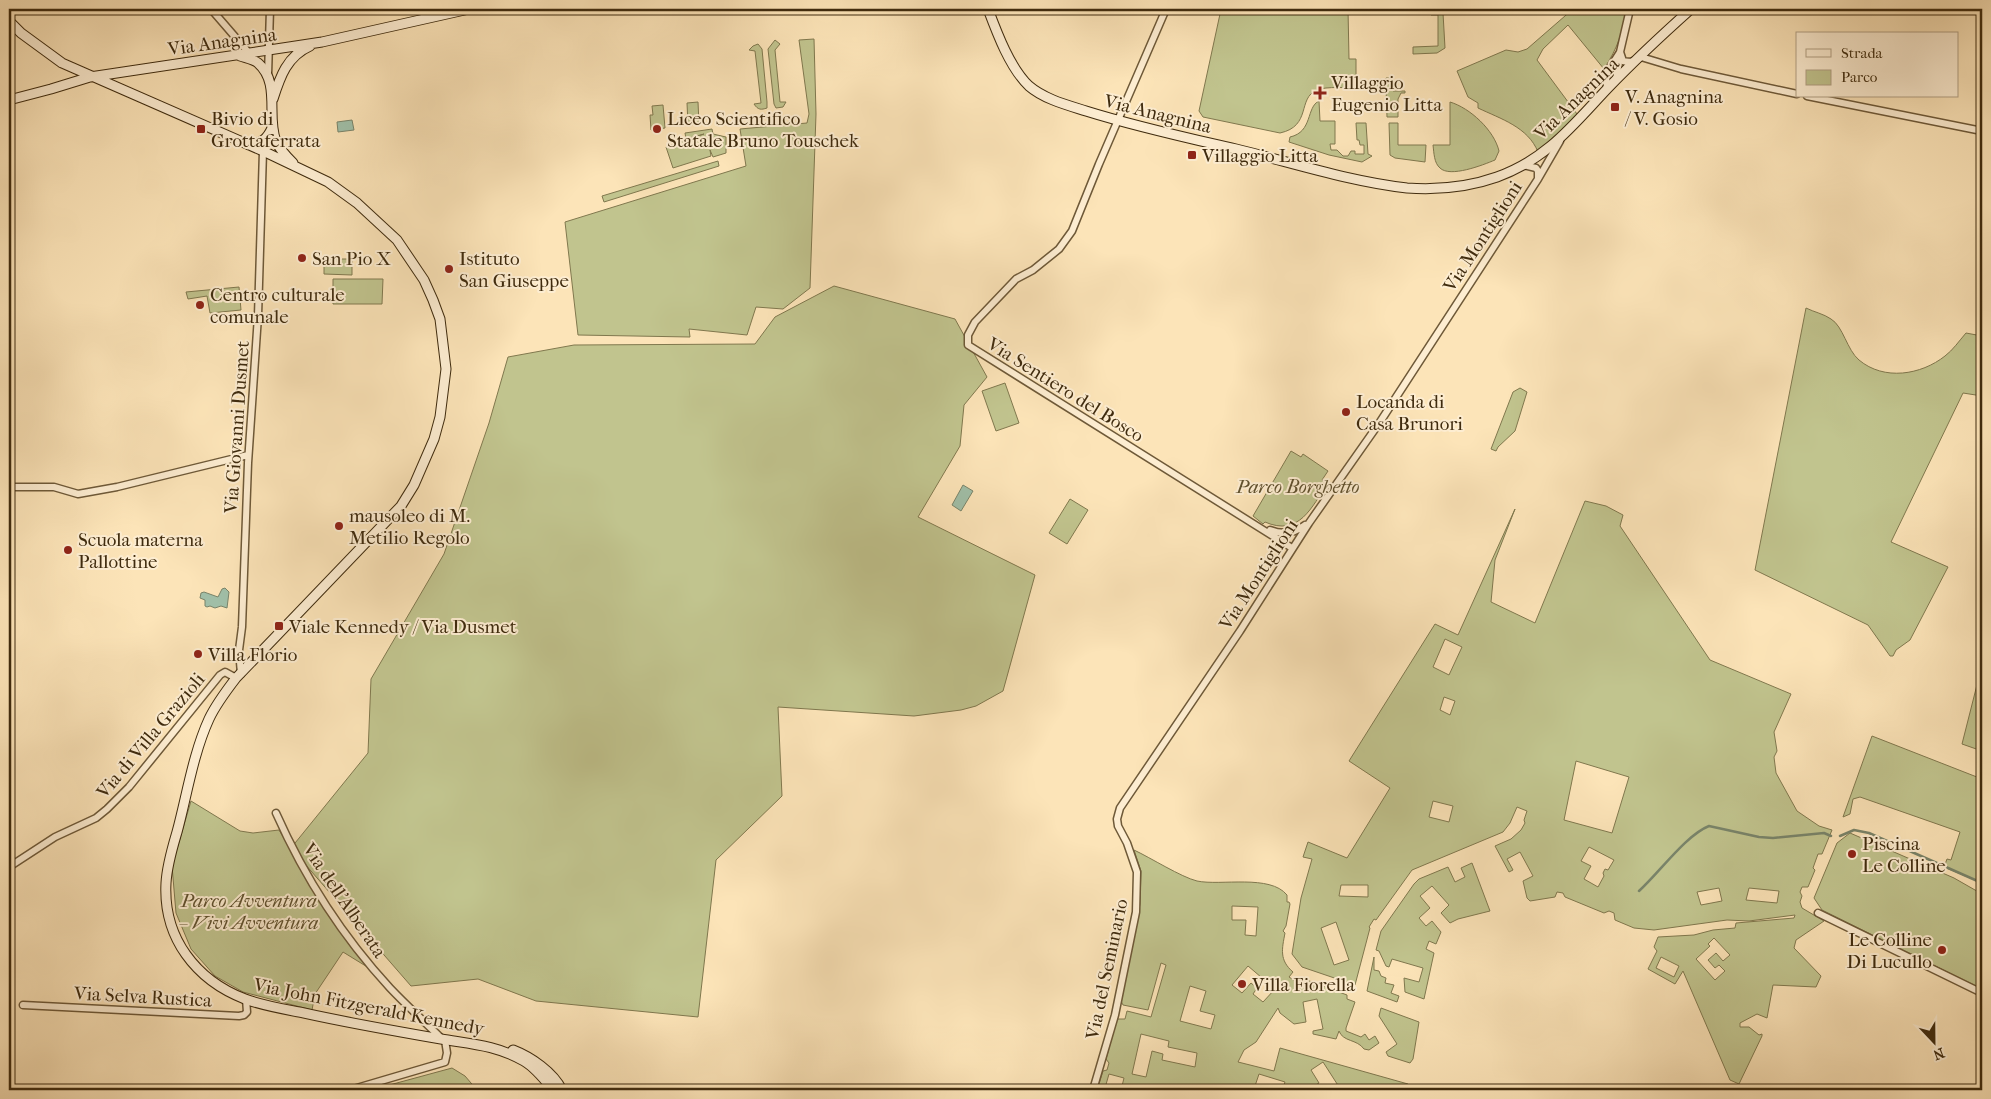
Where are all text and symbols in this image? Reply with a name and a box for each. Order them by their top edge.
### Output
street label: Via Anagnina [165,23,278,61]
legend [1796,32,1958,98]
text: Strada [1841,44,1884,62]
street label: Via Anagnina [1529,53,1624,145]
text: Parco [1841,68,1878,86]
place label: Villaggio Eugenio Litta [1330,72,1443,116]
marker: Villaggio Eugenio Litta [1313,86,1327,100]
place label: V. Anagnina / V. Gosio [1624,86,1723,130]
street label: Via Anagnina [1101,90,1214,138]
marker: V. Anagnina / V. Gosio [1609,101,1621,113]
place label: Bivio di Grottaferrata [211,108,320,152]
place label: Liceo Scientifico Statale Bruno Touschek [667,108,859,152]
marker: Bivio di Grottaferrata [195,123,207,135]
marker: Liceo Scientifico Statale Bruno Touschek [651,123,663,135]
place label: Villaggio Litta [1201,145,1318,167]
marker: Villaggio Litta [1186,149,1198,161]
street label: Via Montiglioni [1438,177,1527,297]
place label: San Pio X [312,248,391,270]
place label: Istituto San Giuseppe [459,248,569,292]
marker: San Pio X [296,252,308,264]
marker: Istituto San Giuseppe [443,263,455,275]
place label: Centro culturale comunale [210,284,345,328]
marker: Centro culturale comunale [194,299,206,311]
street label: Via Sentiero del Bosco [982,332,1148,447]
street label: Via Giovanni Dusmet [220,340,254,515]
place label: Locanda di Casa Brunori [1356,391,1463,435]
marker: Locanda di Casa Brunori [1340,406,1352,418]
park label: Parco Borghetto [1235,476,1360,498]
place label: mausoleo di M. Metilio Regolo [349,505,470,549]
street label: Via Montiglioni [1214,515,1303,635]
marker: mausoleo di M. Metilio Regolo [333,520,345,532]
place label: Scuola materna Pallottine [78,529,203,573]
marker: Scuola materna Pallottine [62,544,74,556]
place label: Viale Kennedy / Via Dusmet [288,616,517,638]
marker: Viale Kennedy / Via Dusmet [273,620,285,632]
place label: Villa Florio [207,644,298,666]
marker: Villa Florio [192,648,204,660]
street label: Via di Villa Grazioli [91,668,210,803]
place label: Piscina Le Colline [1862,833,1946,877]
street label: Via dell'Alberata [297,838,391,962]
marker: Piscina Le Colline [1846,848,1858,860]
park label: Parco Avventura – Vivi Avventura [179,890,319,934]
street label: Via del Seminario [1081,896,1133,1043]
place label: Le Colline Di Lucullo [1847,929,1932,973]
marker: Le Colline Di Lucullo [1936,944,1948,956]
street label: Via John Fitzgerald Kennedy [251,974,487,1040]
place label: Villa Fiorella [1251,974,1355,996]
marker: Villa Fiorella [1236,978,1248,990]
street label: Via Selva Rustica [73,982,213,1012]
north arrow [1908,1016,1958,1066]
text: N [1930,1044,1947,1064]

